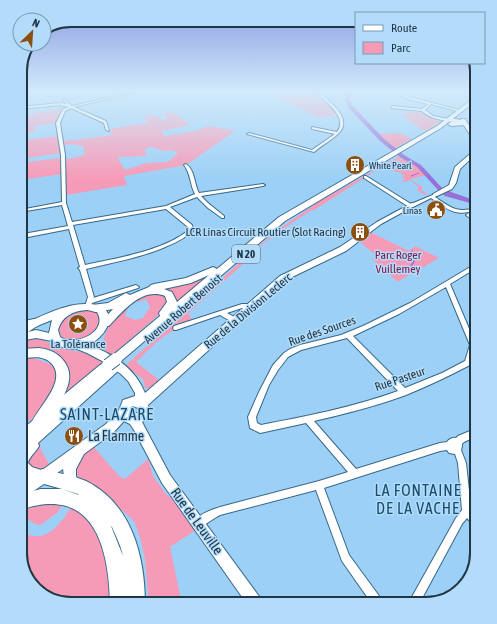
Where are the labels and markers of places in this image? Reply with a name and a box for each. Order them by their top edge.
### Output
building icon: White Pearl [344,154,366,176]
place label: White Pearl [369,160,412,171]
public building icon: Linas [425,199,447,221]
place label: Linas [403,205,422,216]
building icon: LCR Linas Circuit Routier (Slot Racing) [349,221,371,243]
place label: LCR Linas Circuit Routier (Slot Racing) [185,225,346,239]
place icon: La Tolérance [67,313,89,335]
place label: La Tolérance [50,337,106,351]
restaurant icon: La Flamme [63,425,85,447]
place label: La Flamme [88,428,144,444]

